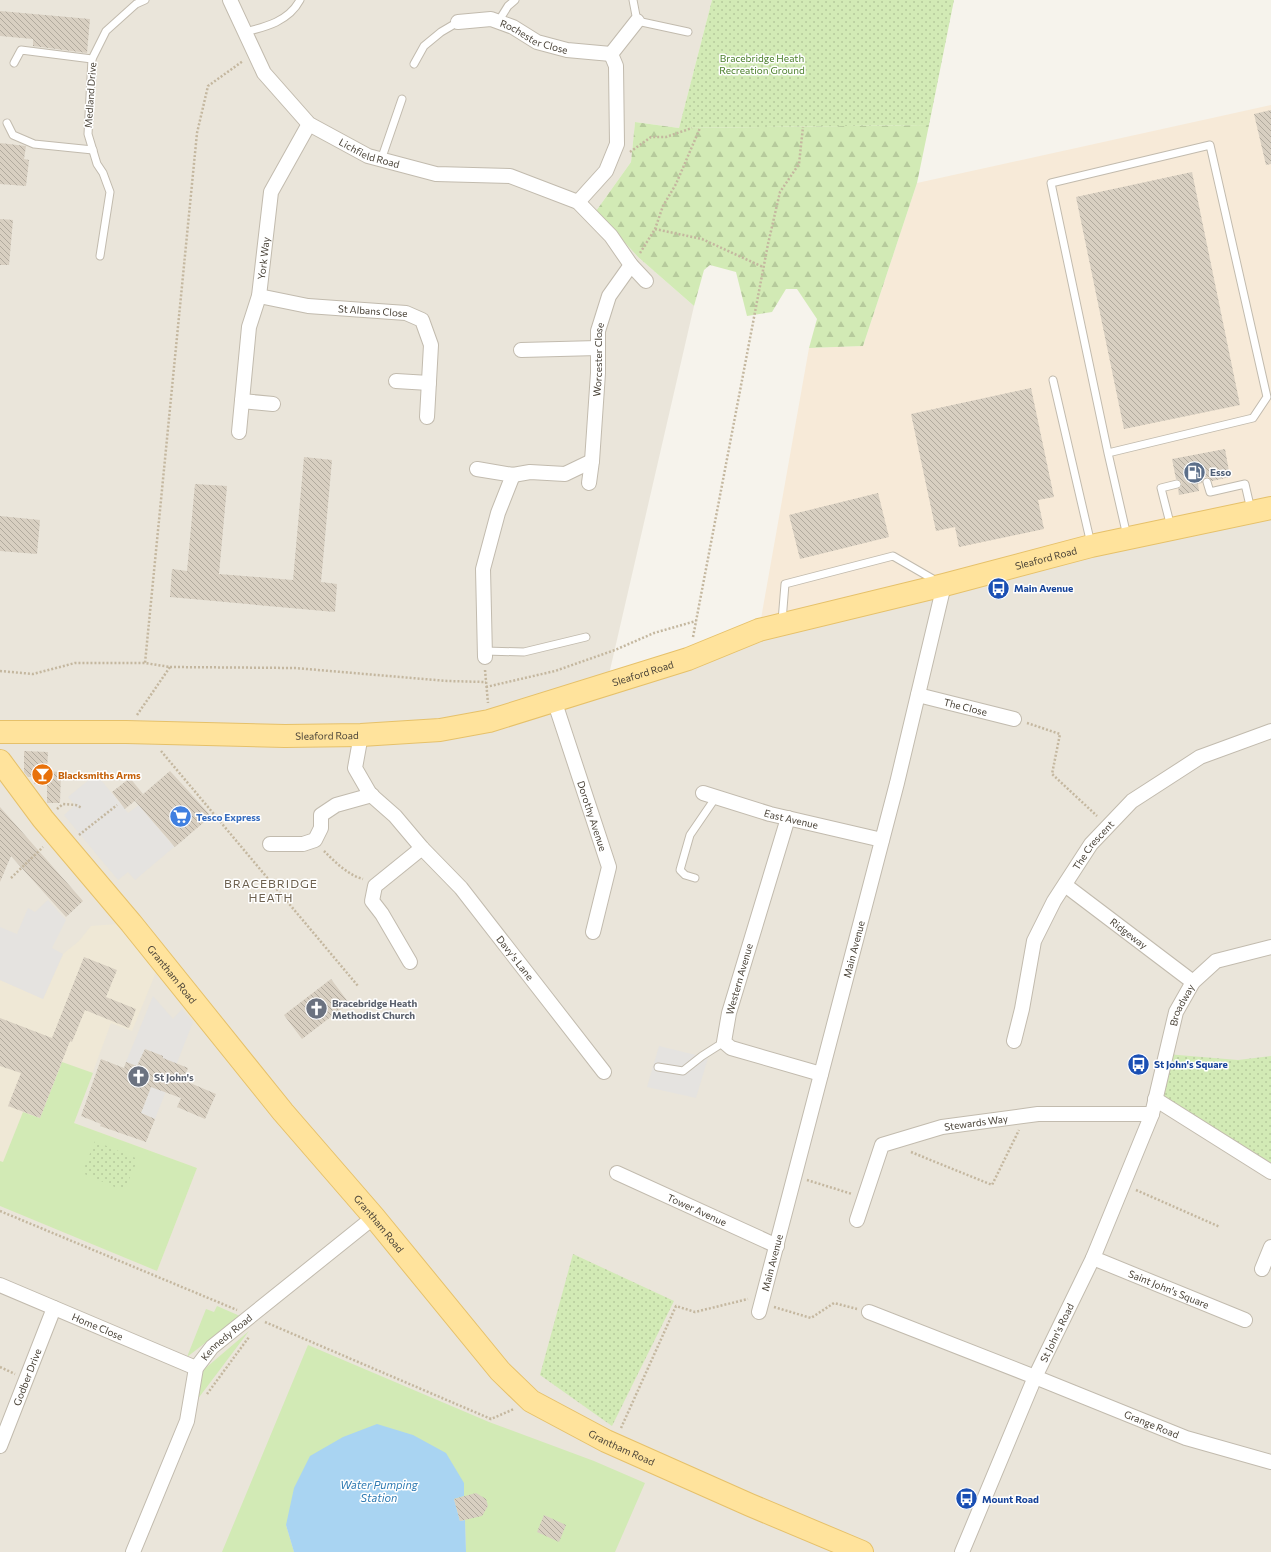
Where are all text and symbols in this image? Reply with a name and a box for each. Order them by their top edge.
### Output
street label: Rochester Close [499,17,569,56]
park label: Bracebridge Heath Recreation Ground [719,52,805,76]
street label: Medland Drive [82,62,98,128]
street label: Lichfield Road [337,136,401,170]
street label: York Way [255,236,272,280]
street label: St Albans Close [338,302,408,319]
street label: Worcester Close [590,321,606,397]
fuel station icon: Esso [1181,459,1207,485]
place label: Esso [1210,466,1231,478]
street label: Sleaford Road [1014,544,1078,572]
bus stop icon: Main Avenue [986,575,1012,601]
place label: Main Avenue [1014,582,1073,594]
street label: Sleaford Road [611,658,675,688]
street label: The Close [942,696,989,718]
street label: Sleaford Road [295,729,359,742]
bar icon: Blacksmiths Arms [29,762,55,788]
place label: Blacksmiths Arms [58,769,141,781]
street label: Dorothy Avenue [575,779,609,853]
supermarket icon: Tesco Express [167,804,193,830]
street label: East Avenue [763,807,819,831]
place label: Tesco Express [196,811,261,823]
street label: The Crescent [1070,818,1116,872]
district label: BRACEBRIDGE HEATH [224,876,318,904]
street label: Ridgeway [1108,915,1150,951]
street label: Main Avenue [840,919,867,979]
street label: Davy's Lane [494,933,536,983]
street label: Western Avenue [723,942,755,1016]
street label: Grantham Road [145,943,199,1006]
street label: Broadway [1167,982,1197,1027]
church icon: Bracebridge Heath Methodist Church [303,996,329,1022]
place label: Bracebridge Heath Methodist Church [332,997,418,1021]
bus stop icon: St John's Square [1126,1051,1152,1077]
place label: St John's Square [1154,1058,1228,1070]
church icon: St John's [125,1064,151,1090]
place label: St John's [154,1071,194,1083]
street label: Stewards Way [943,1112,1009,1133]
street label: Tower Avenue [666,1191,729,1228]
street label: Grantham Road [351,1192,406,1255]
street label: Main Avenue [759,1233,785,1292]
street label: Saint John's Square [1127,1267,1211,1311]
street label: St John's Road [1037,1301,1076,1364]
street label: Home Close [70,1310,125,1342]
street label: Kennedy Road [198,1311,255,1363]
street label: Godber Drive [10,1347,44,1407]
street label: Grange Road [1122,1408,1181,1441]
street label: Grantham Road [587,1427,657,1468]
water label: Water Pumping Station [340,1478,419,1504]
bus stop icon: Mount Road [954,1486,980,1512]
place label: Mount Road [982,1493,1039,1505]

